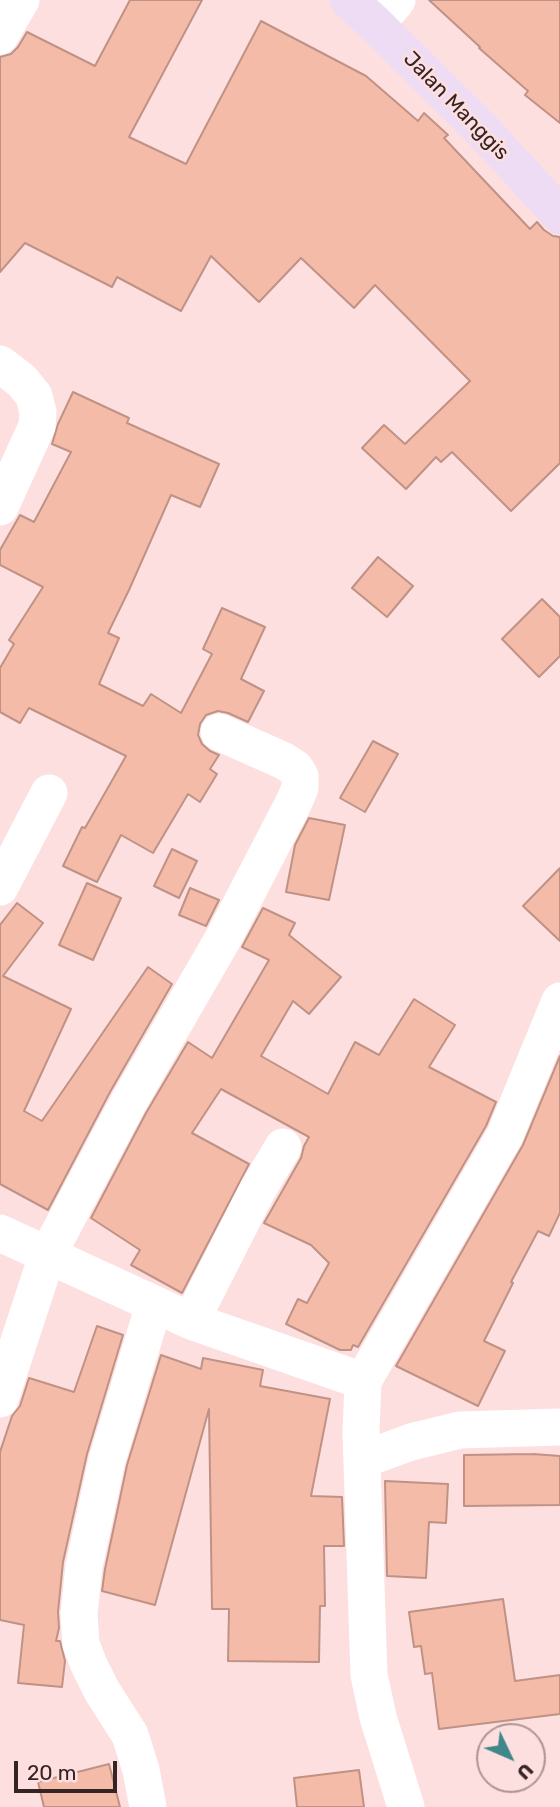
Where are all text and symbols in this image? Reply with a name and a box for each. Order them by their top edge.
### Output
street label: Jalan Manggis [398,46,514,166]
north arrow [476,1723,546,1793]
scale bar [18,1748,121,1792]
text: U [512,1759,538,1784]
text: 20 m [27,1760,76,1785]

